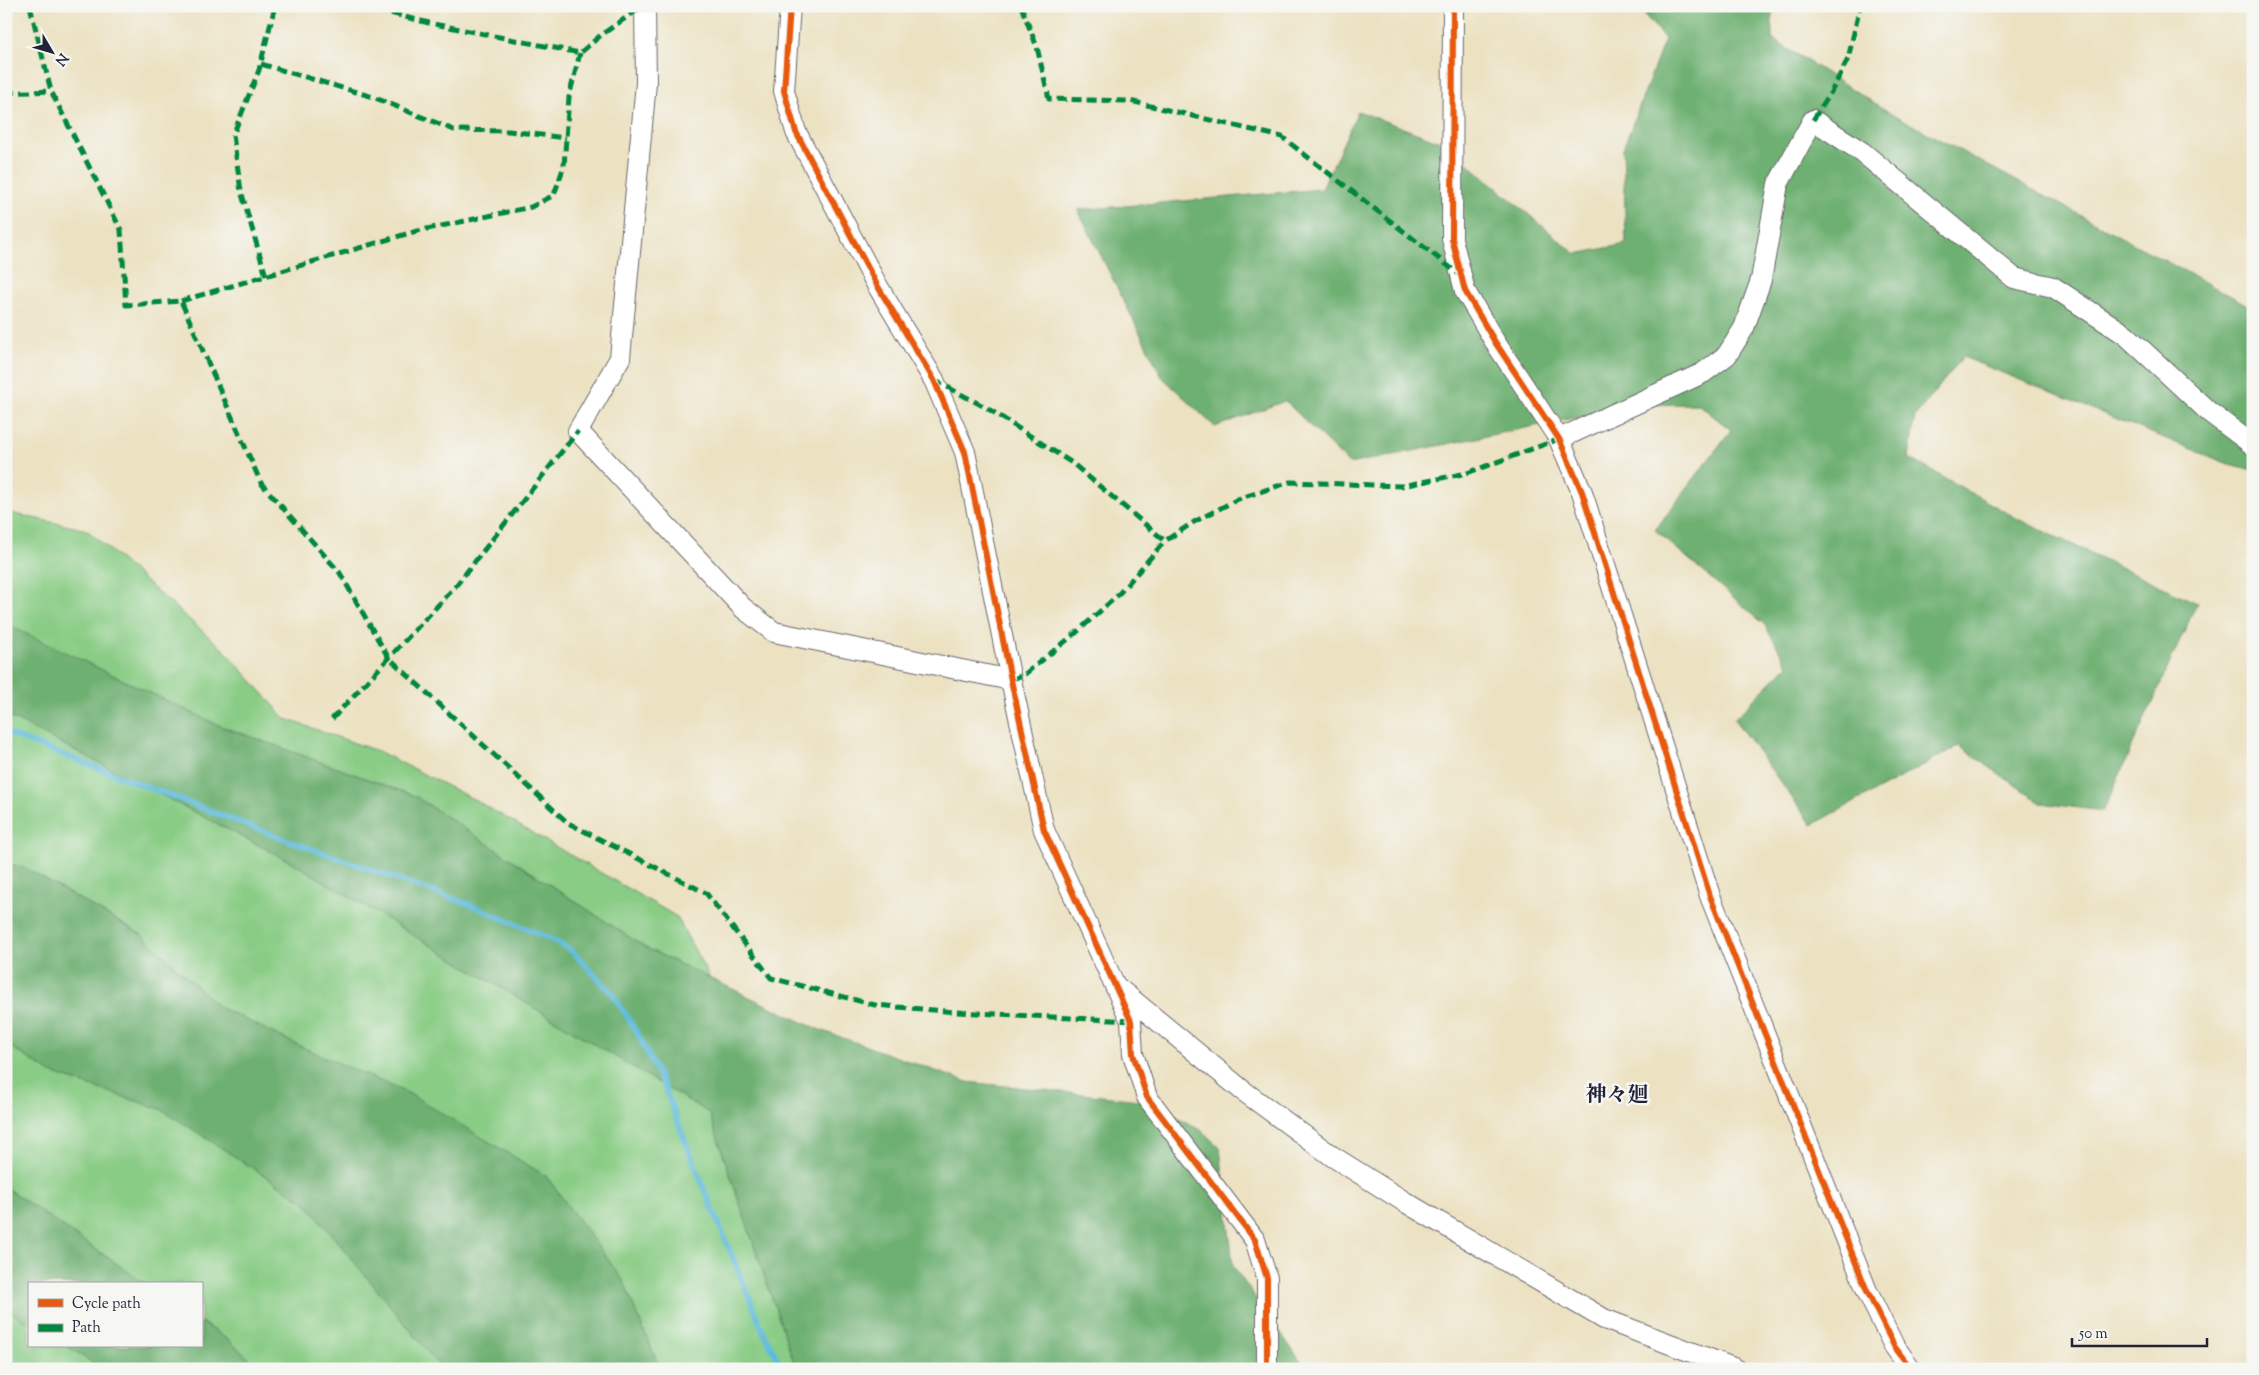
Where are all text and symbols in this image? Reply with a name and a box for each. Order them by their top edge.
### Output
north arrow [28,28,78,78]
text: N [49,48,72,69]
district label: 神々廻 [1586,1081,1649,1111]
legend [28,1282,202,1348]
text: Cycle path [72,1294,141,1315]
scale bar [2072,1315,2206,1347]
text: Path [72,1318,101,1339]
text: 50 m [2078,1324,2108,1345]

